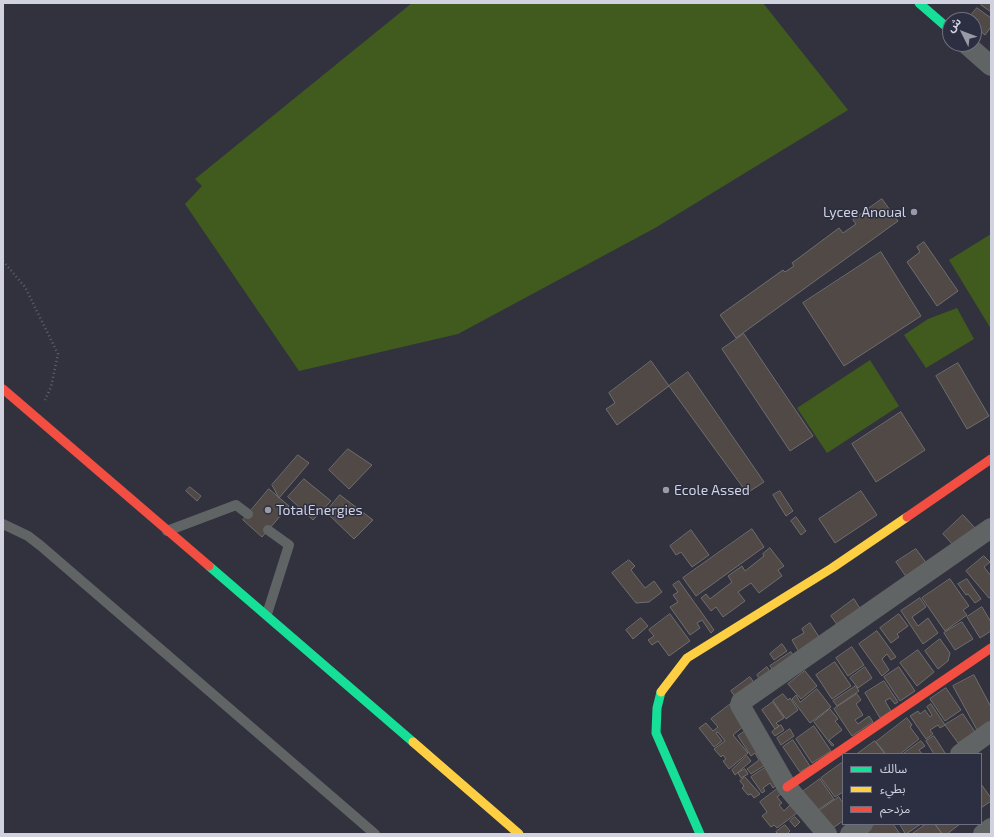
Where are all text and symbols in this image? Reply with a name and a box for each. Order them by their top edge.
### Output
north arrow [942,12,982,52]
text: ش [944,14,963,34]
place label: Lycee Anoual [823,204,906,220]
marker: Lycee Anoual [909,207,919,217]
place label: Ecole Assed [674,482,750,498]
marker: Ecole Assed [661,485,671,495]
place label: TotalEnergies [276,502,363,518]
marker: TotalEnergies [263,505,273,515]
legend [842,753,982,825]
text: سالك [880,761,907,775]
text: بطيء [880,781,906,795]
text: مزدحم [880,801,910,815]

